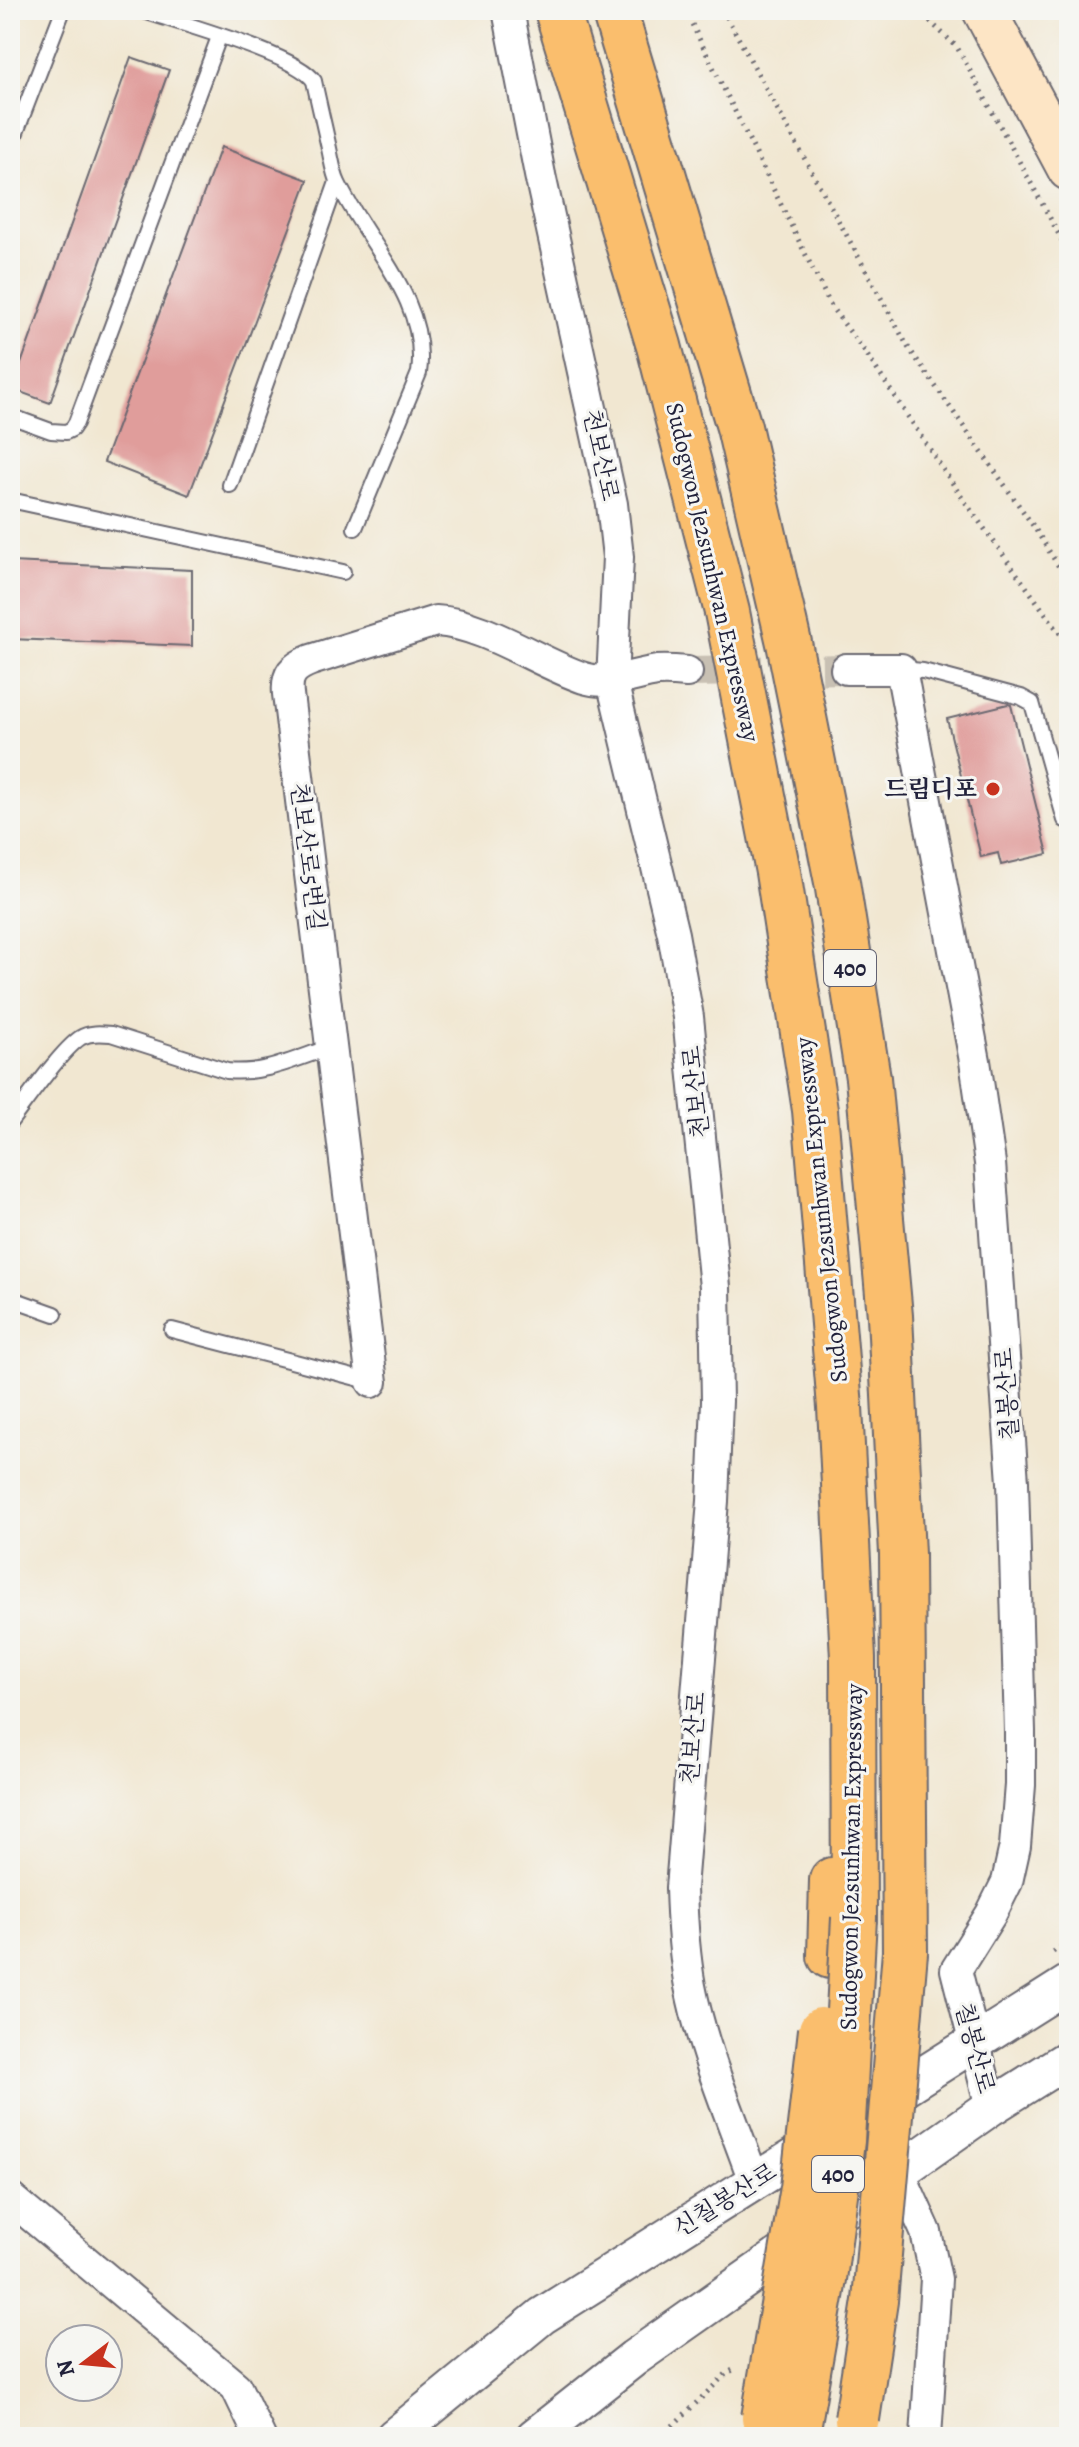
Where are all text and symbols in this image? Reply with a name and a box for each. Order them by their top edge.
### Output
street label: Sudogwon Je2sunhwan Expressway [658,399,768,745]
street label: 천보산로 [576,406,626,504]
place label: 드림디포 [884,773,977,805]
marker: 드림디포 [984,780,1002,798]
street label: 천보산로5번길 [283,781,333,933]
road number: 400 [824,950,876,986]
street label: Sudogwon Je2sunhwan Expressway [787,1035,855,1384]
street label: 천보산로 [675,1044,717,1140]
street label: 칠봉산로 [988,1347,1026,1441]
street label: Sudogwon Je2sunhwan Expressway [832,1683,870,2031]
street label: 천보산로 [673,1690,713,1786]
street label: 칠봉산로 [948,1999,1002,2097]
street label: 신칠봉산로 [667,2156,783,2244]
road number: 400 [812,2156,864,2192]
north arrow [44,2323,124,2403]
text: N [49,2356,82,2380]

